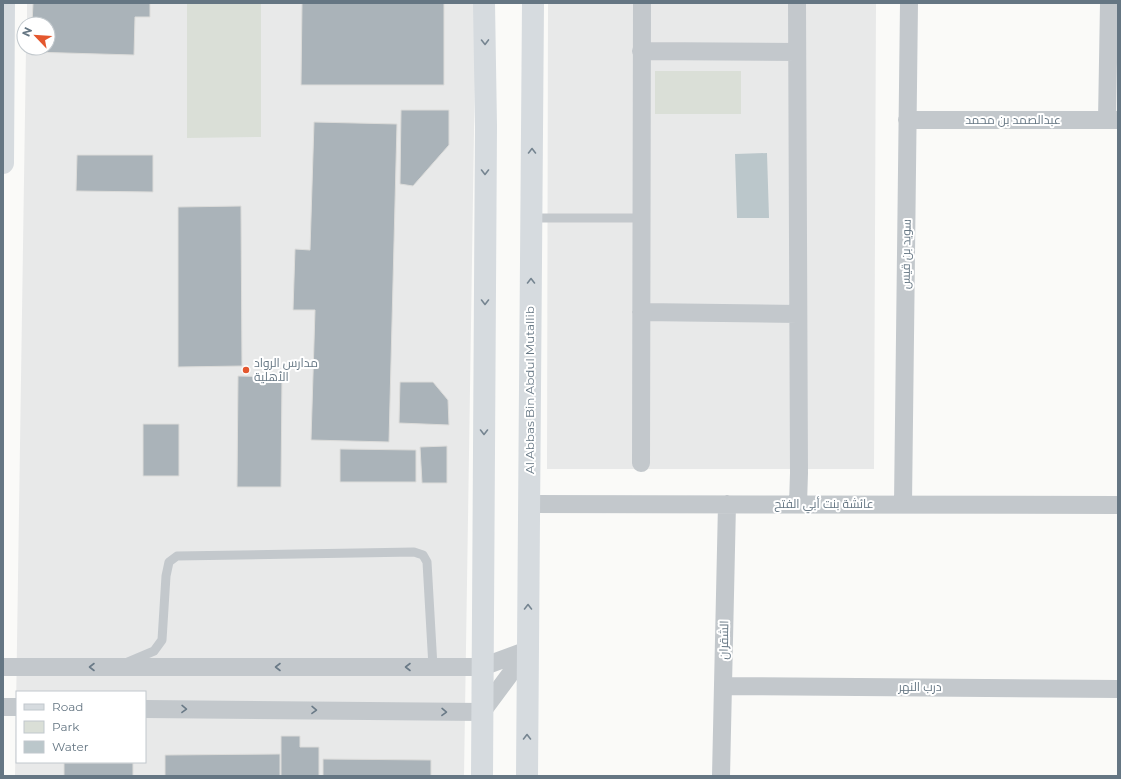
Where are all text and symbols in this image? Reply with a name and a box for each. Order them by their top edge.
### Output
north arrow [16,16,56,56]
text: N [19,25,35,39]
one-way arrow [481,39,489,45]
street label: عبدالصمد بن محمد [965,112,1061,127]
one-way arrow [528,148,536,154]
one-way arrow [481,169,489,175]
street label: سويد بن قيس [897,219,914,289]
one-way arrow [527,278,535,284]
one-way arrow [481,299,489,305]
street label: Al Abbas Bin Abdul Mutallib [522,306,537,474]
place label: مدارس الرواد الأهلية [254,355,318,384]
marker: مدارس الرواد الأهلية [241,365,251,375]
one-way arrow [480,429,488,435]
street label: عائشة بنت أبي الفتح [774,496,874,514]
one-way arrow [524,604,532,610]
street label: الشقران [716,620,731,660]
one-way arrow [89,663,95,671]
one-way arrow [275,663,281,671]
one-way arrow [405,663,411,671]
street label: درب النهر [897,679,942,694]
legend [16,691,146,763]
text: Road [52,699,83,714]
one-way arrow [181,705,187,713]
one-way arrow [311,706,317,714]
one-way arrow [441,707,447,716]
text: Park [52,719,80,734]
one-way arrow [523,734,532,740]
text: Water [52,739,89,754]

